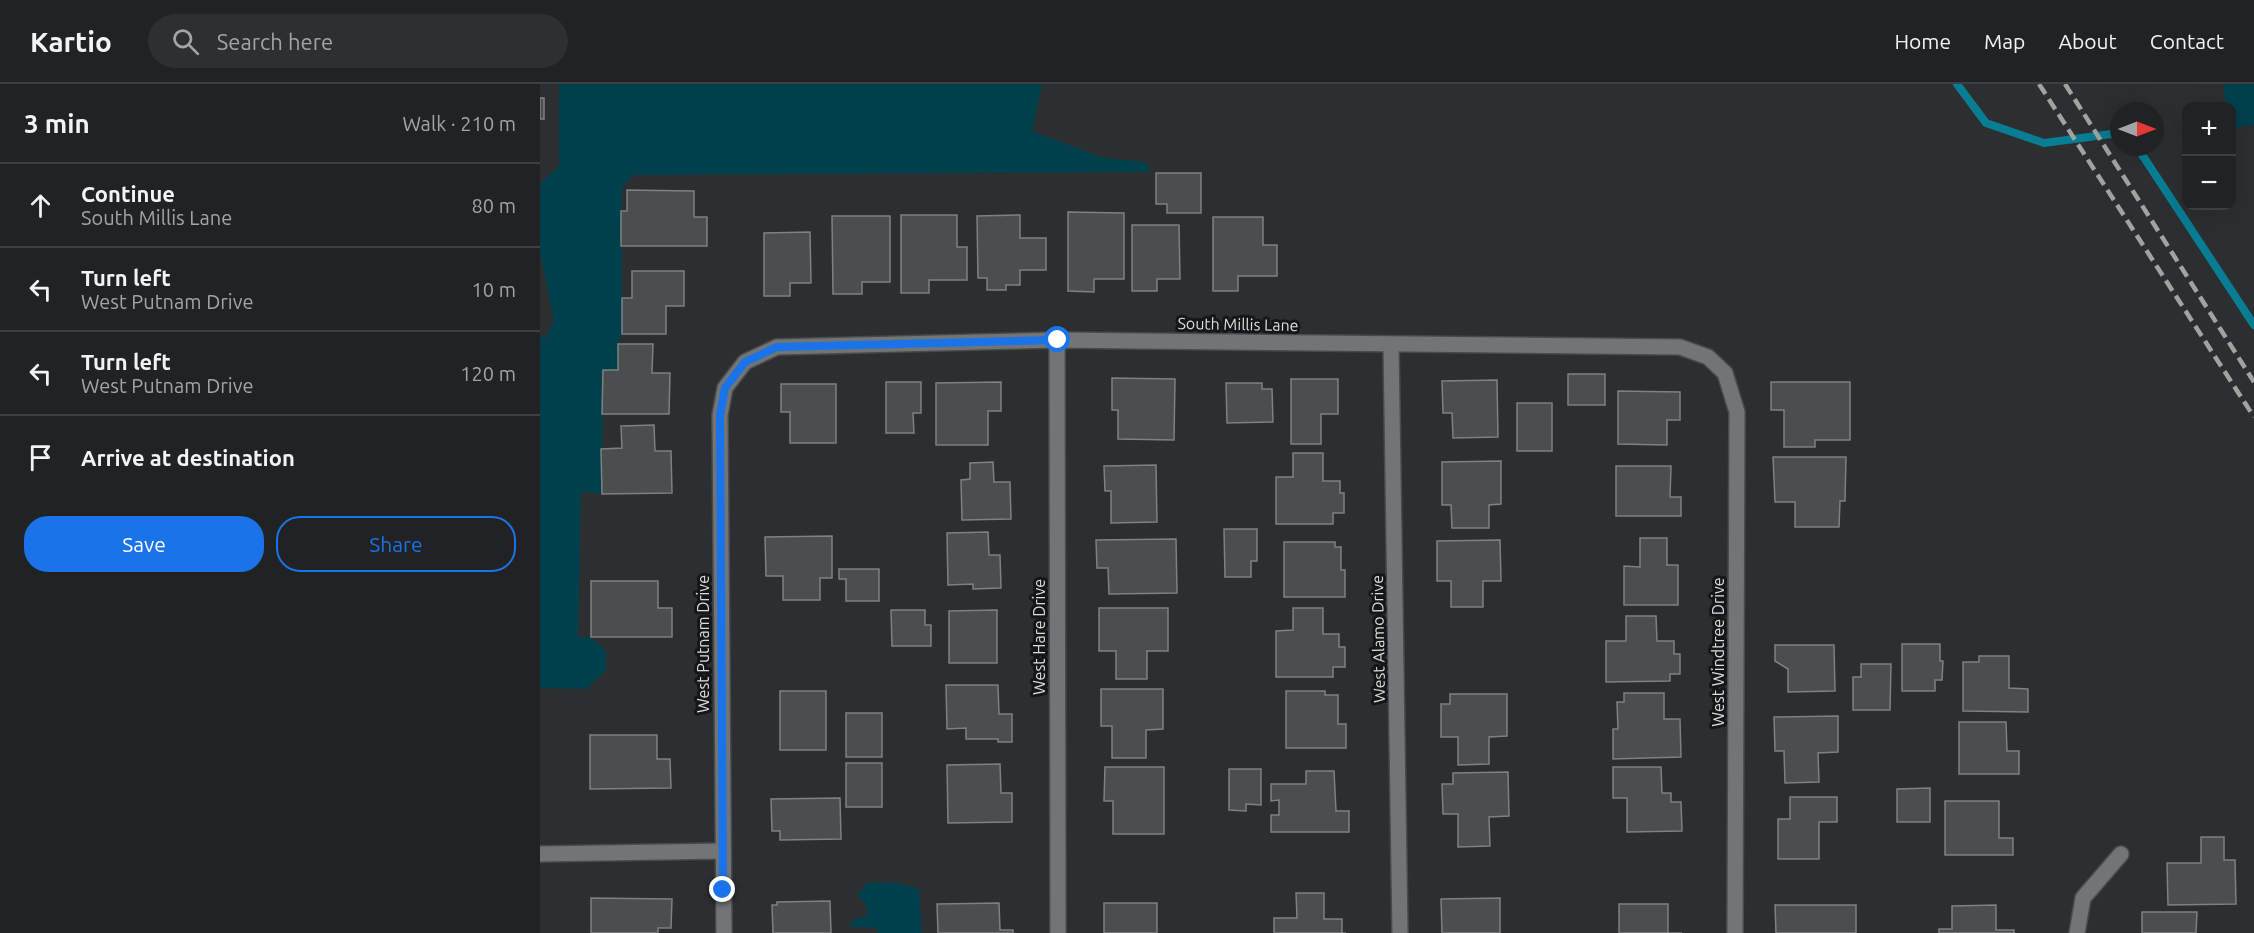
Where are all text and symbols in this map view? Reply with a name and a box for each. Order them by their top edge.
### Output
search box [148,14,568,68]
icon: search [169,25,202,58]
text: Kartio [30,26,112,57]
text: Search here [217,29,333,54]
text: Home [1894,29,1951,53]
text: Map [1984,29,2025,53]
text: About [2058,29,2117,53]
text: Contact [2150,29,2224,53]
north arrow [2110,102,2164,156]
map controls [2182,102,2236,210]
button: + [2182,102,2236,156]
text: 3 min [24,109,90,138]
text: Walk · 210 m [403,112,516,135]
button: − [2182,156,2236,210]
text: Continue [81,181,175,206]
icon: ahead [24,189,57,222]
text: 80 m [472,194,516,217]
text: South Millis Lane [81,206,232,229]
text: Turn left [81,265,171,290]
icon: left [24,273,57,306]
text: 10 m [472,278,516,301]
text: West Putnam Drive [81,290,253,313]
street label: South Millis Lane [1177,314,1299,334]
route start [1044,326,1070,352]
text: Turn left [81,349,171,374]
icon: left [24,357,57,390]
text: 120 m [460,362,516,385]
text: West Putnam Drive [81,374,253,397]
icon: arrive [24,441,57,474]
text: Arrive at destination [81,445,295,470]
button: Save [24,516,264,572]
button: Share [276,516,516,572]
street label: West Putnam Drive [694,575,712,713]
street label: West Alamo Drive [1368,575,1388,703]
street label: West Windtree Drive [1709,577,1727,727]
street label: West Hare Drive [1030,579,1048,695]
route end [709,876,735,902]

